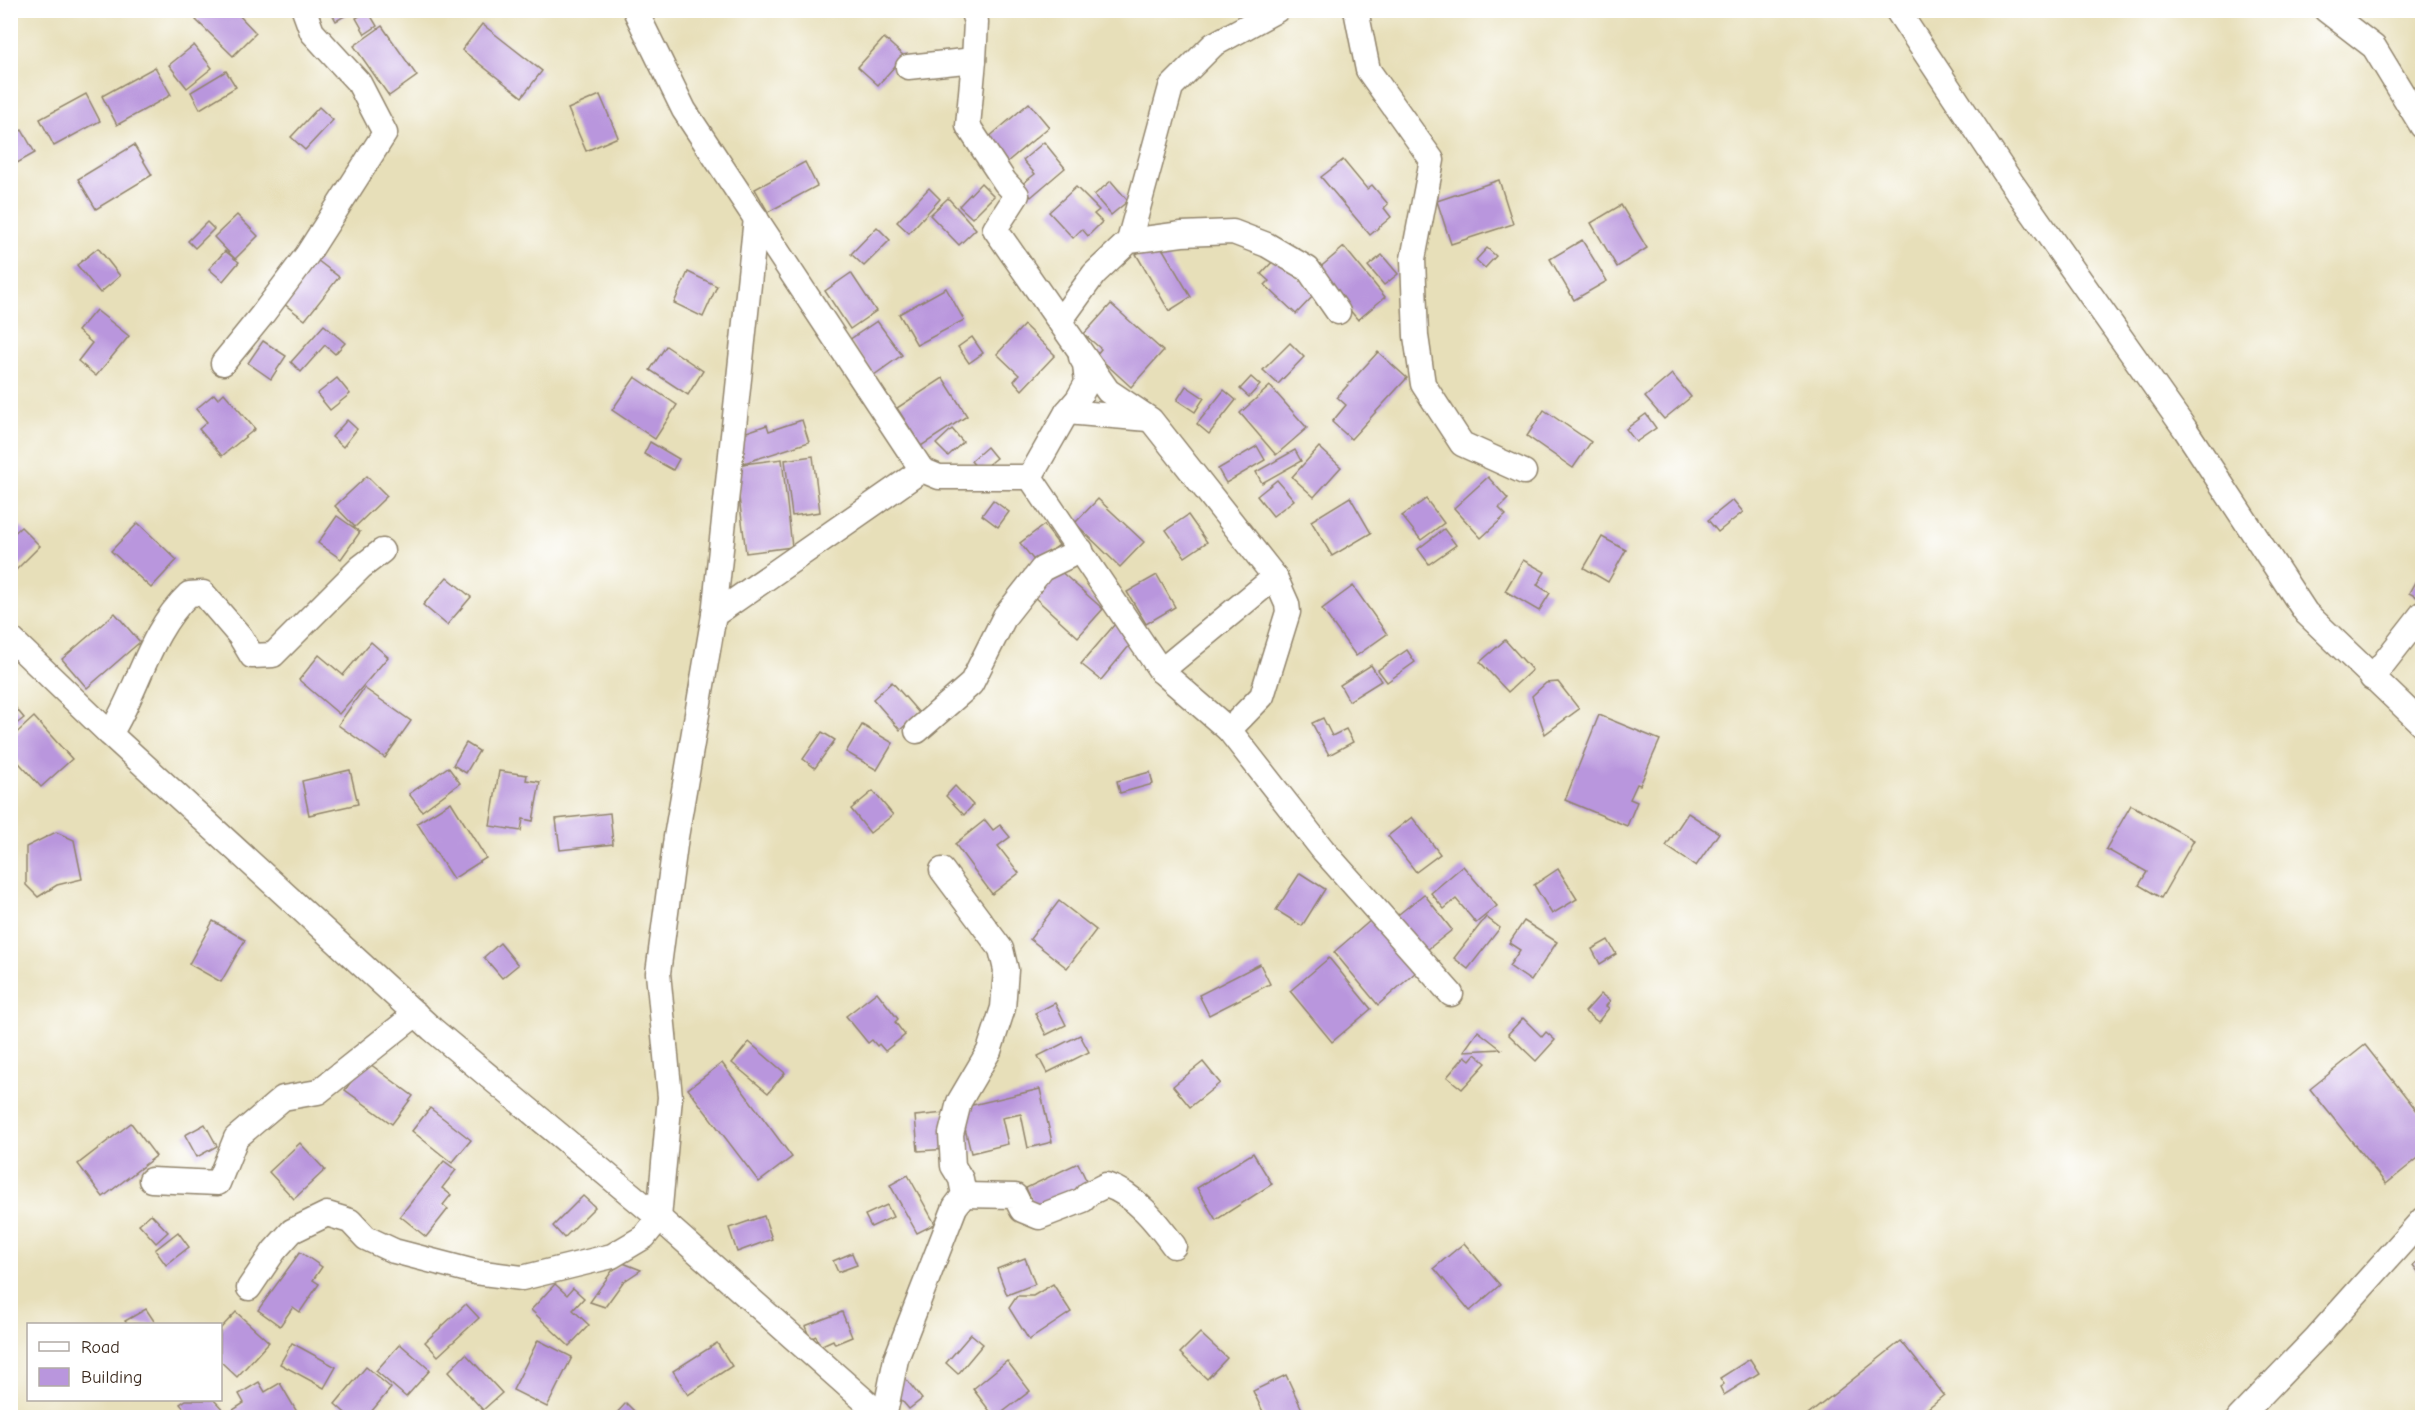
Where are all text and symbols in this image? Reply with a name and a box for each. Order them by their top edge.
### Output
legend [27,1323,222,1401]
text: Road [81,1337,120,1358]
text: Building [81,1367,143,1388]

